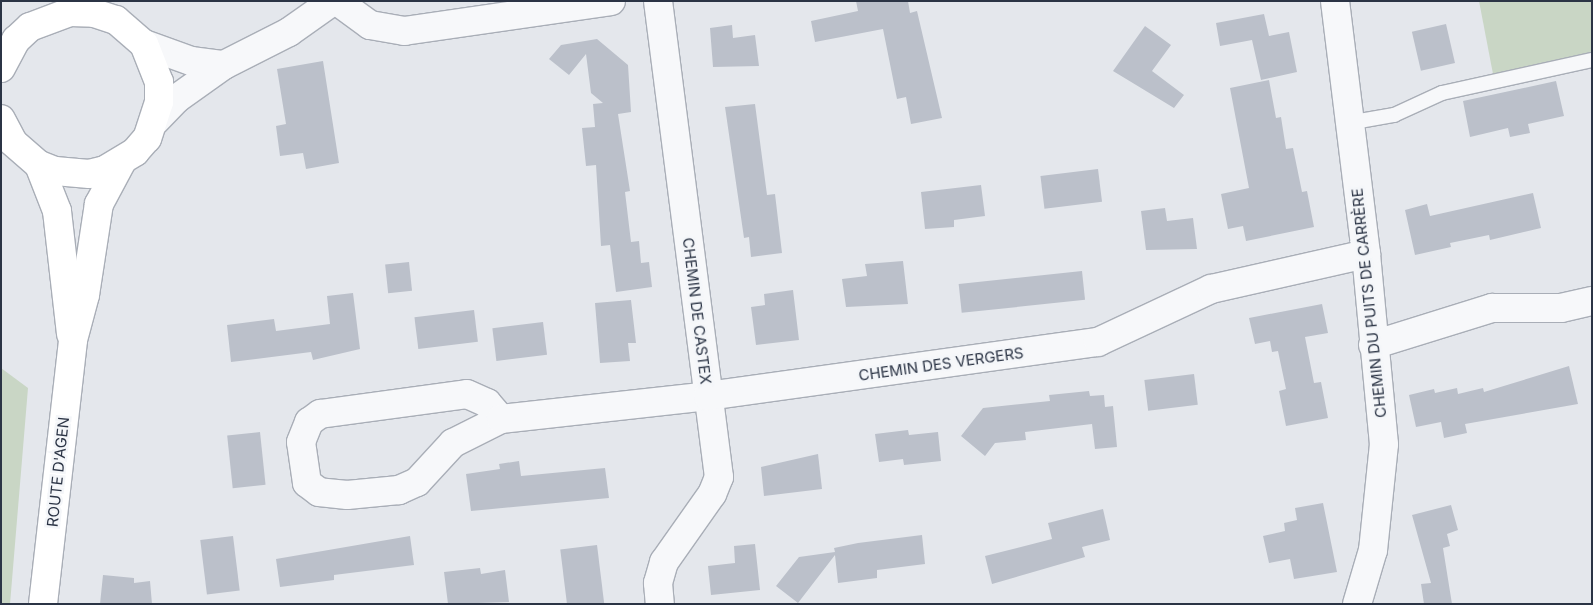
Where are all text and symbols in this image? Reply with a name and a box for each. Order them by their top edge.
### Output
street label: CHEMIN DU PUITS DE CARRÈRE [1348,187,1390,419]
street label: CHEMIN DE CASTEX [679,237,715,385]
street label: CHEMIN DES VERGERS [857,344,1025,384]
street label: ROUTE D'AGEN [43,416,73,528]

